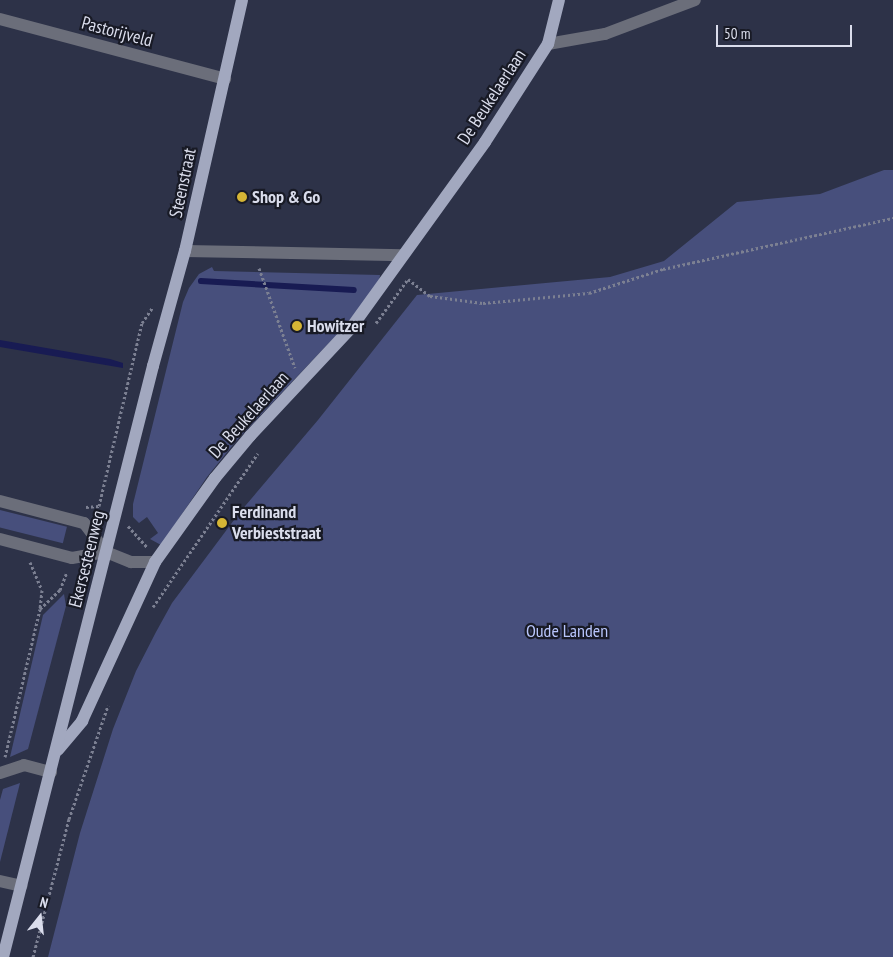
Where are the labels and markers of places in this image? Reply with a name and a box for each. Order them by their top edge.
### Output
place label: Shop & Go [252,186,321,208]
marker: Shop & Go [236,191,248,203]
place label: Howitzer [307,315,364,337]
marker: Howitzer [291,320,303,332]
place label: Ferdinand Verbieststraat [232,502,321,544]
marker: Ferdinand Verbieststraat [216,517,228,529]

